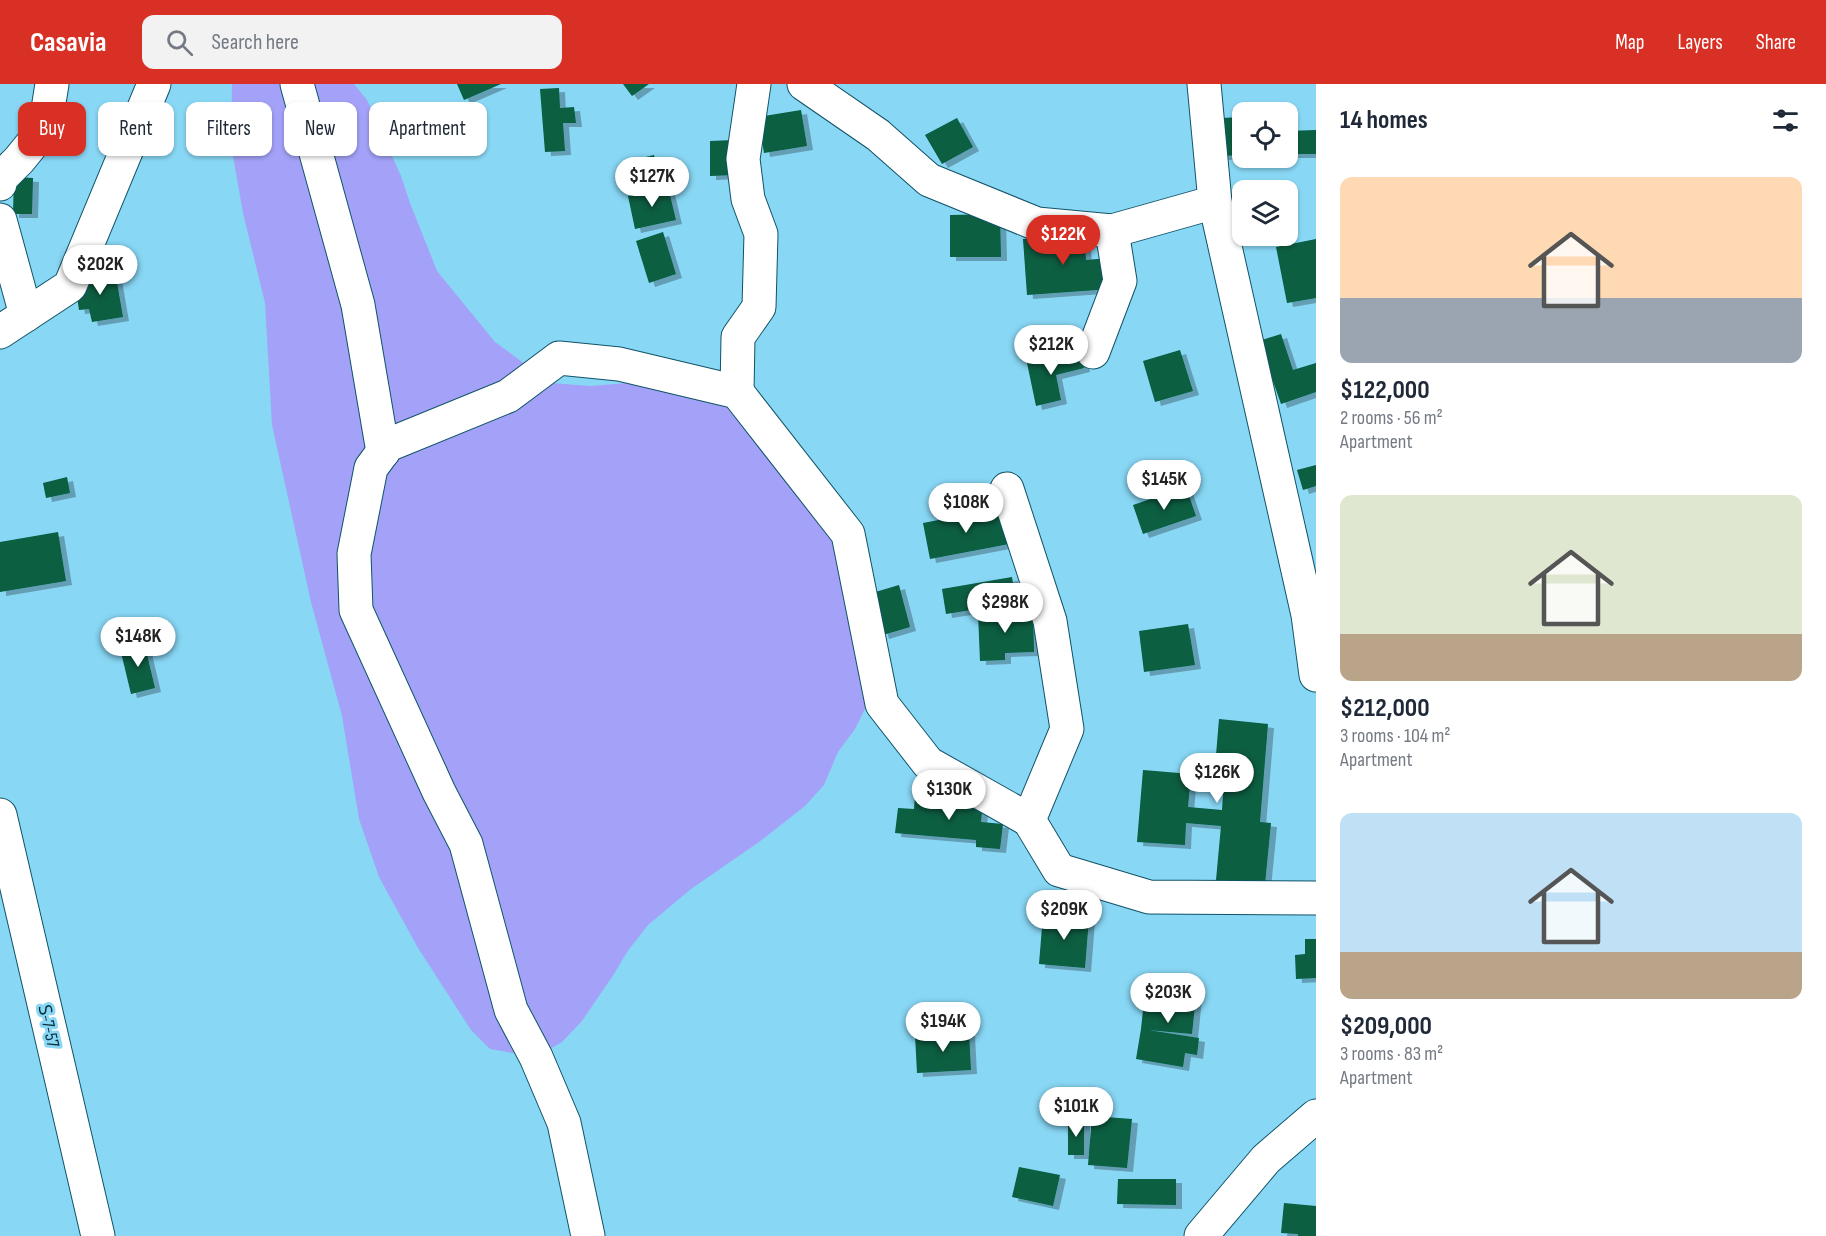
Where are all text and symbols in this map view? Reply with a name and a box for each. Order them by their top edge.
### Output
search box [142,15,562,69]
text: Casavia [30,26,106,59]
icon: search [163,26,196,59]
text: Search here [211,29,299,56]
text: Map [1615,30,1644,55]
text: Layers [1677,30,1723,55]
text: Share [1756,30,1796,55]
chip: Buy [18,102,86,156]
chip: Rent [98,102,174,156]
chip: Filters [186,102,272,156]
chip: New [284,102,357,156]
chip: Apartment [369,102,487,156]
map controls [1232,102,1298,246]
button: locate [1232,102,1298,168]
icon: filters [1769,104,1802,137]
text: 14 homes [1340,105,1428,136]
pin: $127K [610,157,694,208]
text: $127K [629,164,675,188]
button: layers [1232,180,1298,246]
pin: $122K [1021,215,1105,266]
icon: home [1517,216,1625,324]
text: $122K [1040,222,1086,246]
pin: $202K [58,245,142,296]
text: $202K [76,252,124,276]
pin: $212K [1009,325,1093,376]
text: $212K [1028,332,1074,356]
text: $122,000 [1340,375,1430,406]
text: 2 rooms · 56 m² [1340,406,1443,430]
text: Apartment [1340,430,1413,454]
pin: $145K [1122,460,1206,511]
text: $145K [1141,467,1187,491]
pin: $108K [924,483,1008,534]
text: $108K [943,490,989,514]
icon: home [1517,534,1625,642]
pin: $298K [963,583,1047,634]
text: $298K [981,590,1029,614]
pin: $148K [96,617,180,668]
text: $148K [115,624,161,648]
text: $212,000 [1340,693,1430,724]
text: 3 rooms · 104 m² [1340,724,1450,748]
text: Apartment [1340,748,1413,772]
pin: $126K [1175,753,1259,804]
text: $126K [1194,760,1240,784]
pin: $130K [907,770,991,821]
text: $130K [926,777,972,801]
icon: home [1517,852,1625,960]
pin: $209K [1022,890,1106,941]
text: $209K [1040,897,1088,921]
pin: $203K [1126,973,1210,1024]
text: $203K [1144,980,1192,1004]
pin: $194K [901,1002,985,1053]
street label: Տ-7-57 [33,1003,64,1050]
text: $194K [920,1009,966,1033]
text: $209,000 [1340,1011,1432,1042]
text: 3 rooms · 83 m² [1340,1042,1443,1066]
text: Apartment [1340,1066,1413,1090]
pin: $101K [1034,1087,1118,1138]
text: $101K [1053,1094,1099,1118]

